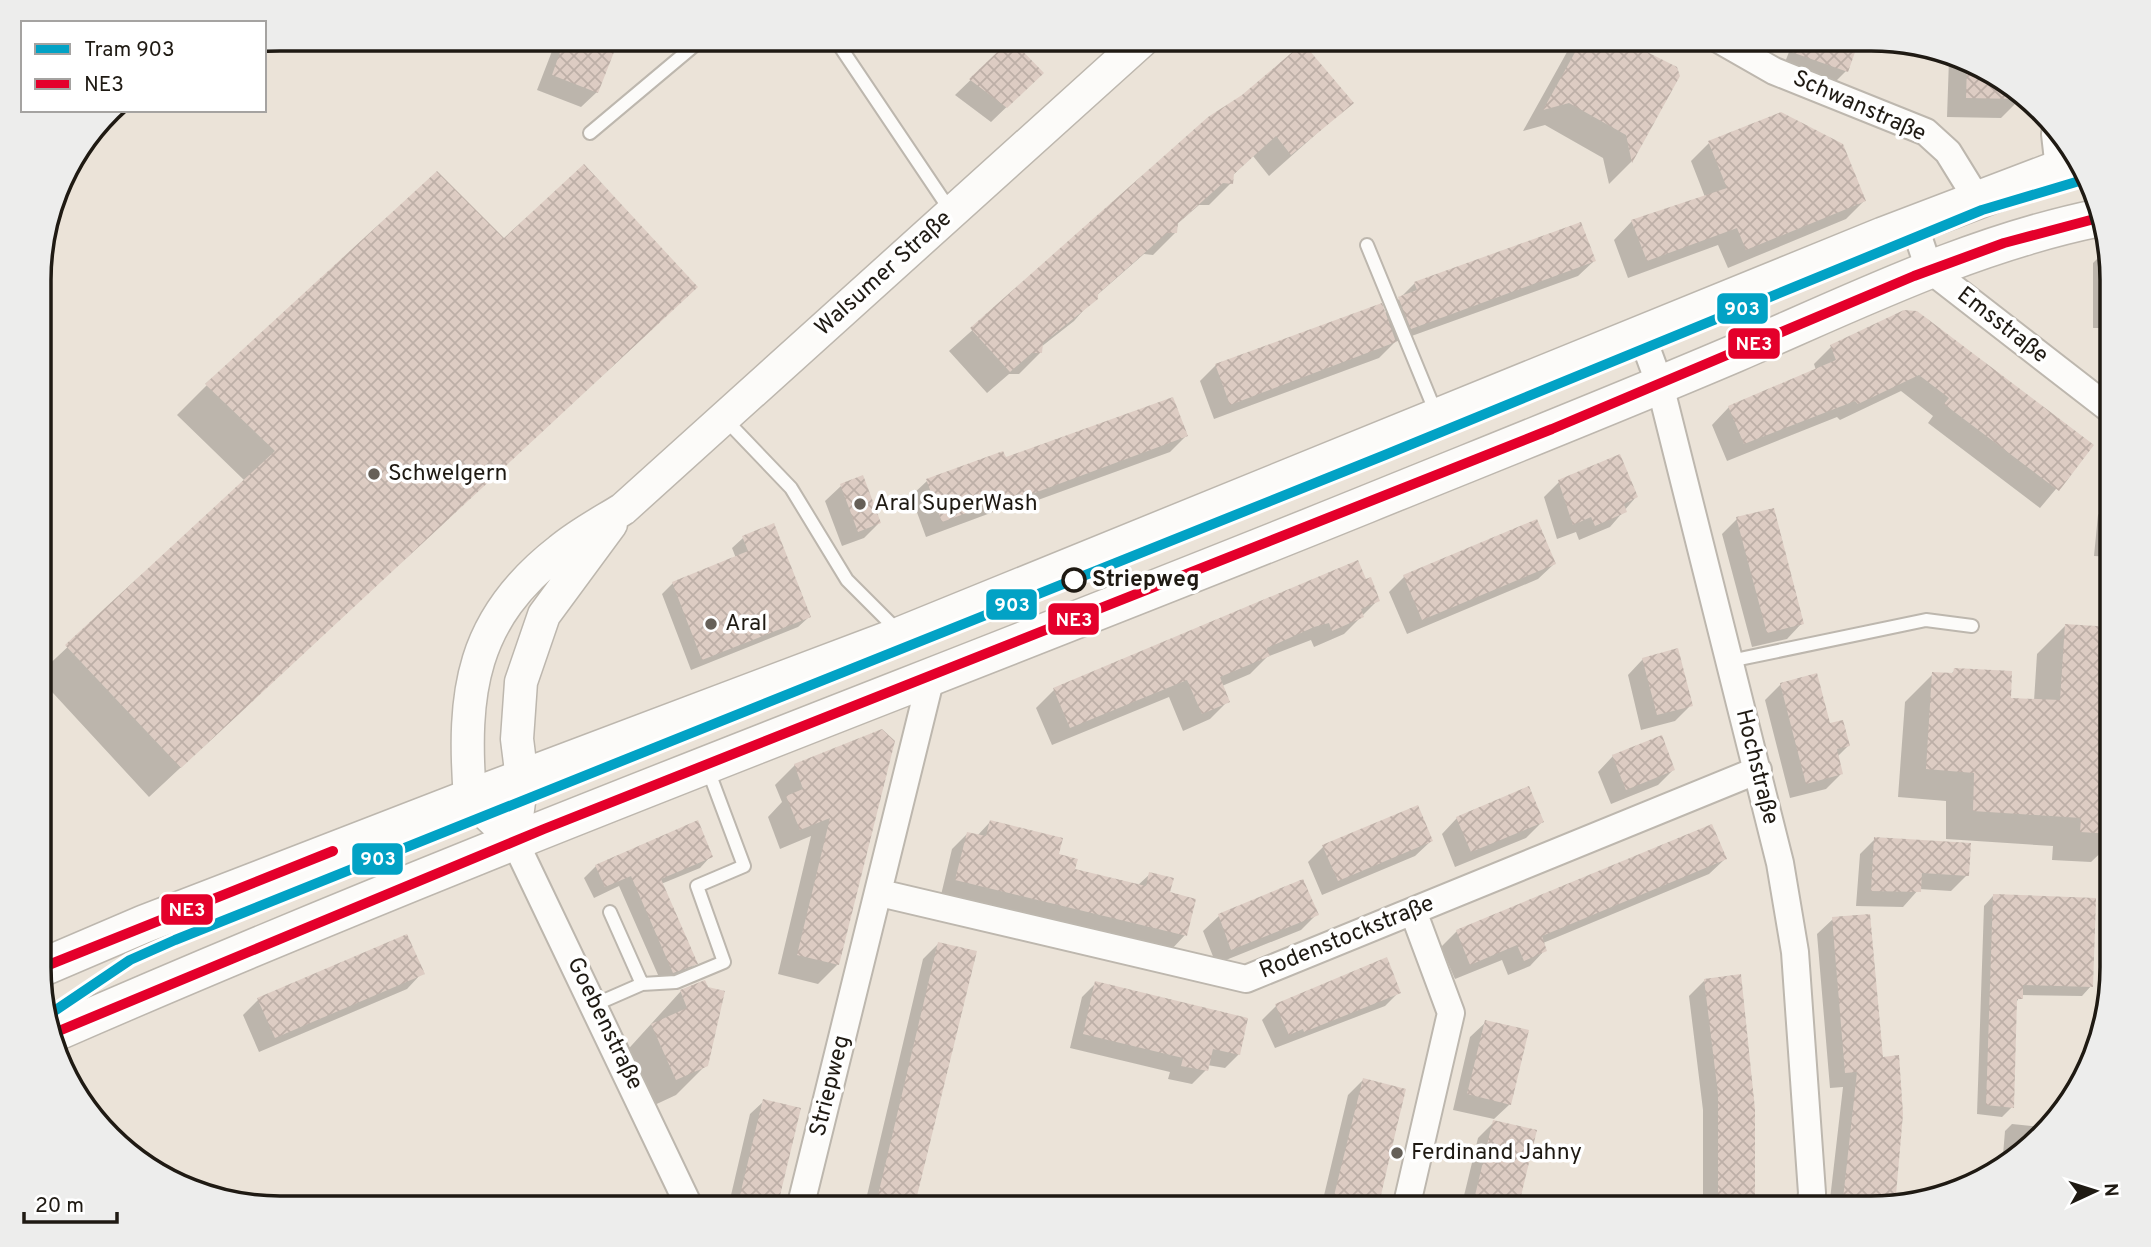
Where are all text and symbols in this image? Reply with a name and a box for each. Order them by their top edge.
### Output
legend [21,21,266,112]
text: Tram 903 [84,37,175,64]
street label: Schwanstraße [1788,65,1930,149]
text: NE3 [84,72,124,99]
street label: Walsumer Straße [810,205,958,343]
street label: Emsstraße [1951,281,2053,371]
line badge: 903 [1716,292,1769,325]
text: 903 [1724,298,1760,322]
line badge: NE3 [1727,327,1781,360]
text: NE3 [1736,333,1772,357]
place label: Schwelgern [388,460,507,489]
marker: Schwelgern [366,466,382,482]
place label: Aral SuperWash [874,490,1038,519]
marker: Aral SuperWash [852,496,868,512]
place label: Striepweg [1092,566,1200,595]
marker: Striepweg [1062,568,1086,592]
line badge: 903 [985,588,1038,621]
text: 903 [994,594,1030,618]
line badge: NE3 [1047,602,1100,636]
text: NE3 [1056,609,1092,633]
place label: Aral [725,610,767,639]
marker: Aral [703,616,719,632]
street label: Hochstraße [1728,706,1784,828]
line badge: 903 [351,842,404,876]
text: 903 [360,848,396,872]
street label: Rodenstockstraße [1255,890,1439,986]
line badge: NE3 [160,893,214,926]
text: NE3 [169,899,205,923]
street label: Goebenstraße [559,953,649,1095]
street label: Striepweg [804,1032,858,1140]
place label: Ferdinand Jahny [1411,1139,1582,1168]
marker: Ferdinand Jahny [1389,1145,1405,1161]
north arrow [2060,1156,2130,1226]
scale bar [24,1180,117,1224]
text: N [2098,1182,2122,1198]
text: 20 m [35,1193,84,1220]

